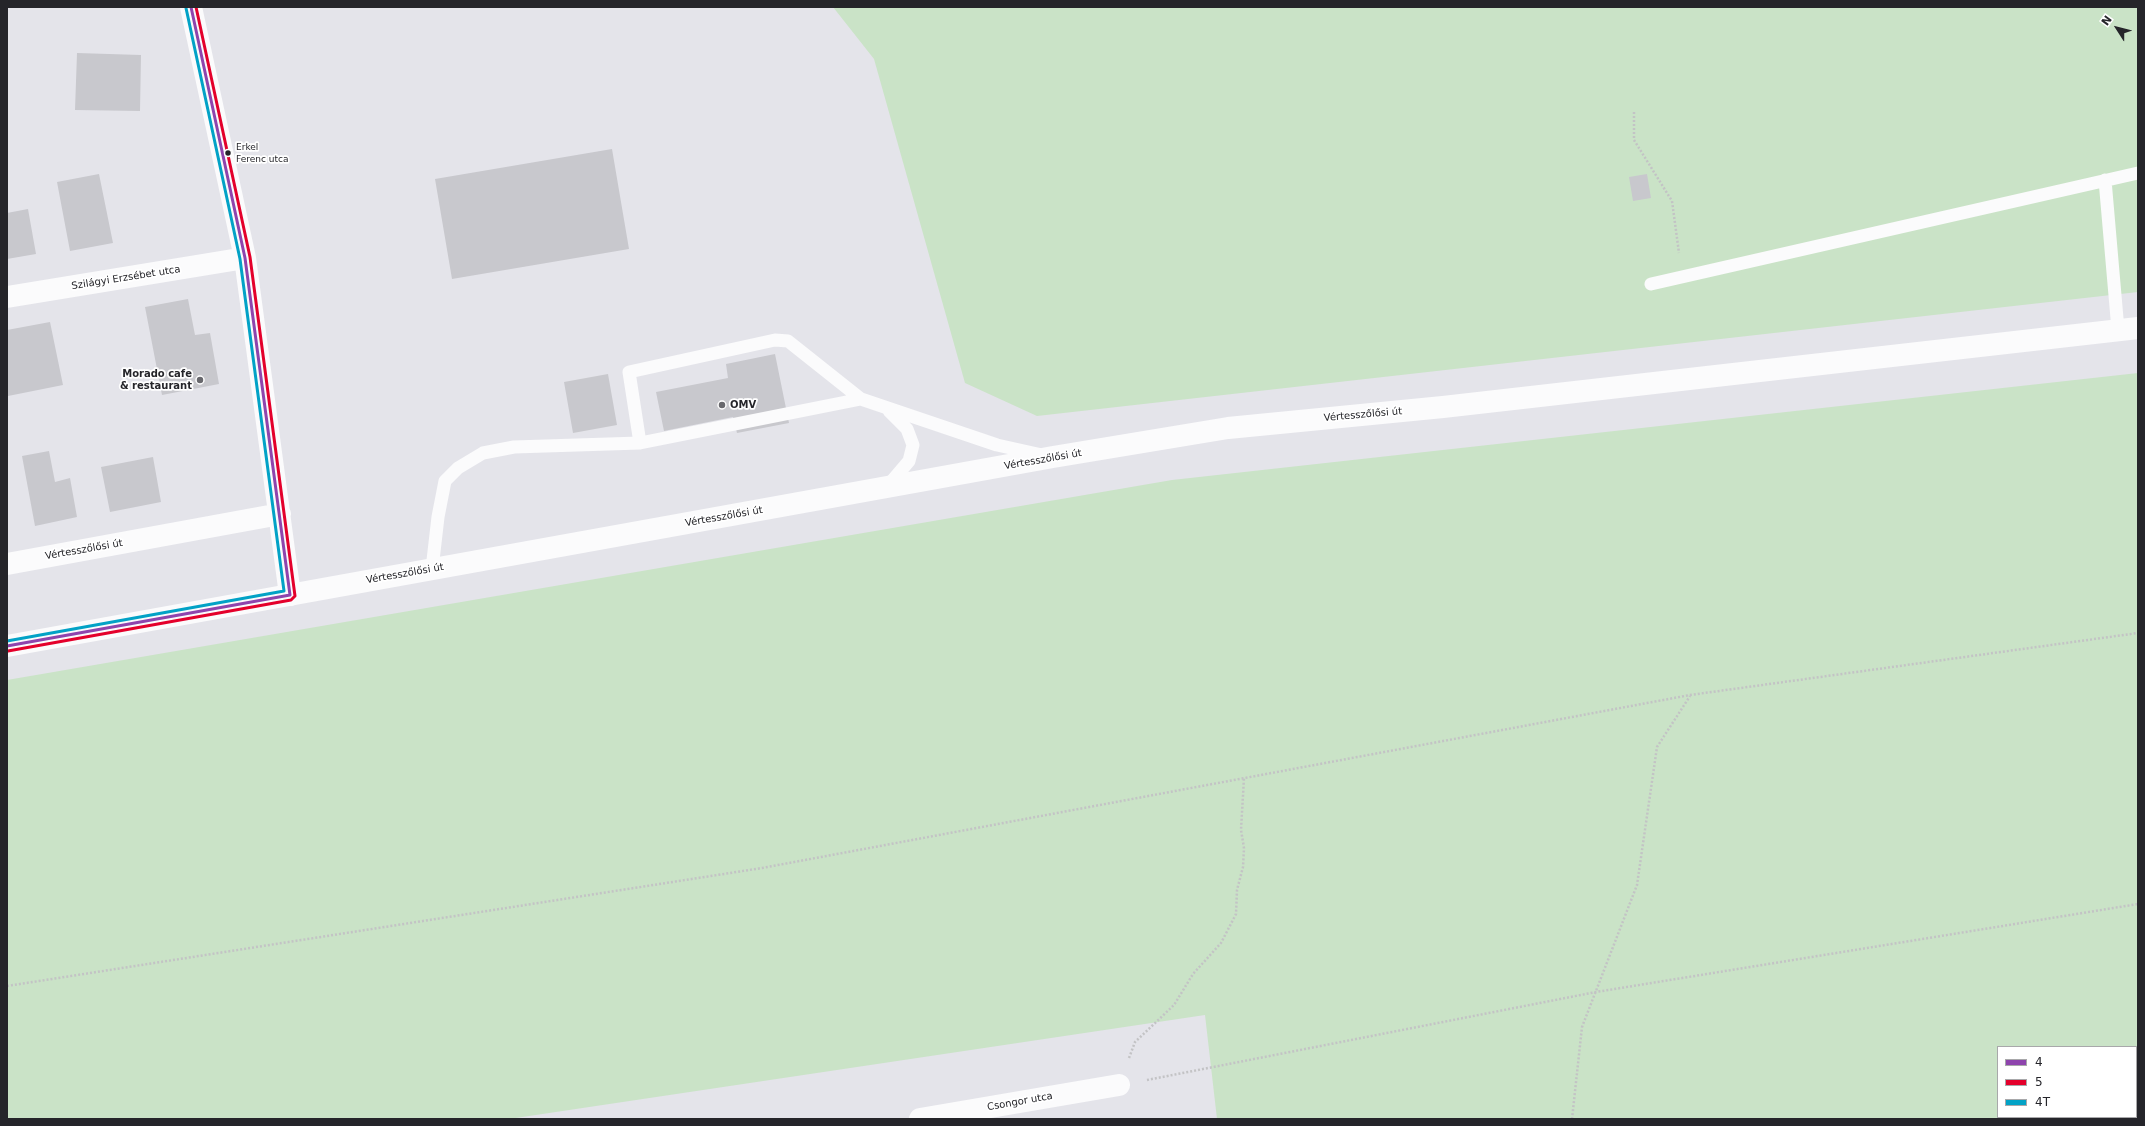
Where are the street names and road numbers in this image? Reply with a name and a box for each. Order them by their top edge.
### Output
street label: Szilágyi Erzsébet utca [71,263,181,293]
street label: Vértesszőlősi út [1323,406,1403,424]
street label: Vértesszőlősi út [1003,447,1083,473]
street label: Vértesszőlősi út [684,504,764,530]
street label: Vértesszőlősi út [44,537,124,563]
street label: Vértesszőlősi út [365,561,445,587]
street label: Csongor utca [986,1090,1054,1114]

